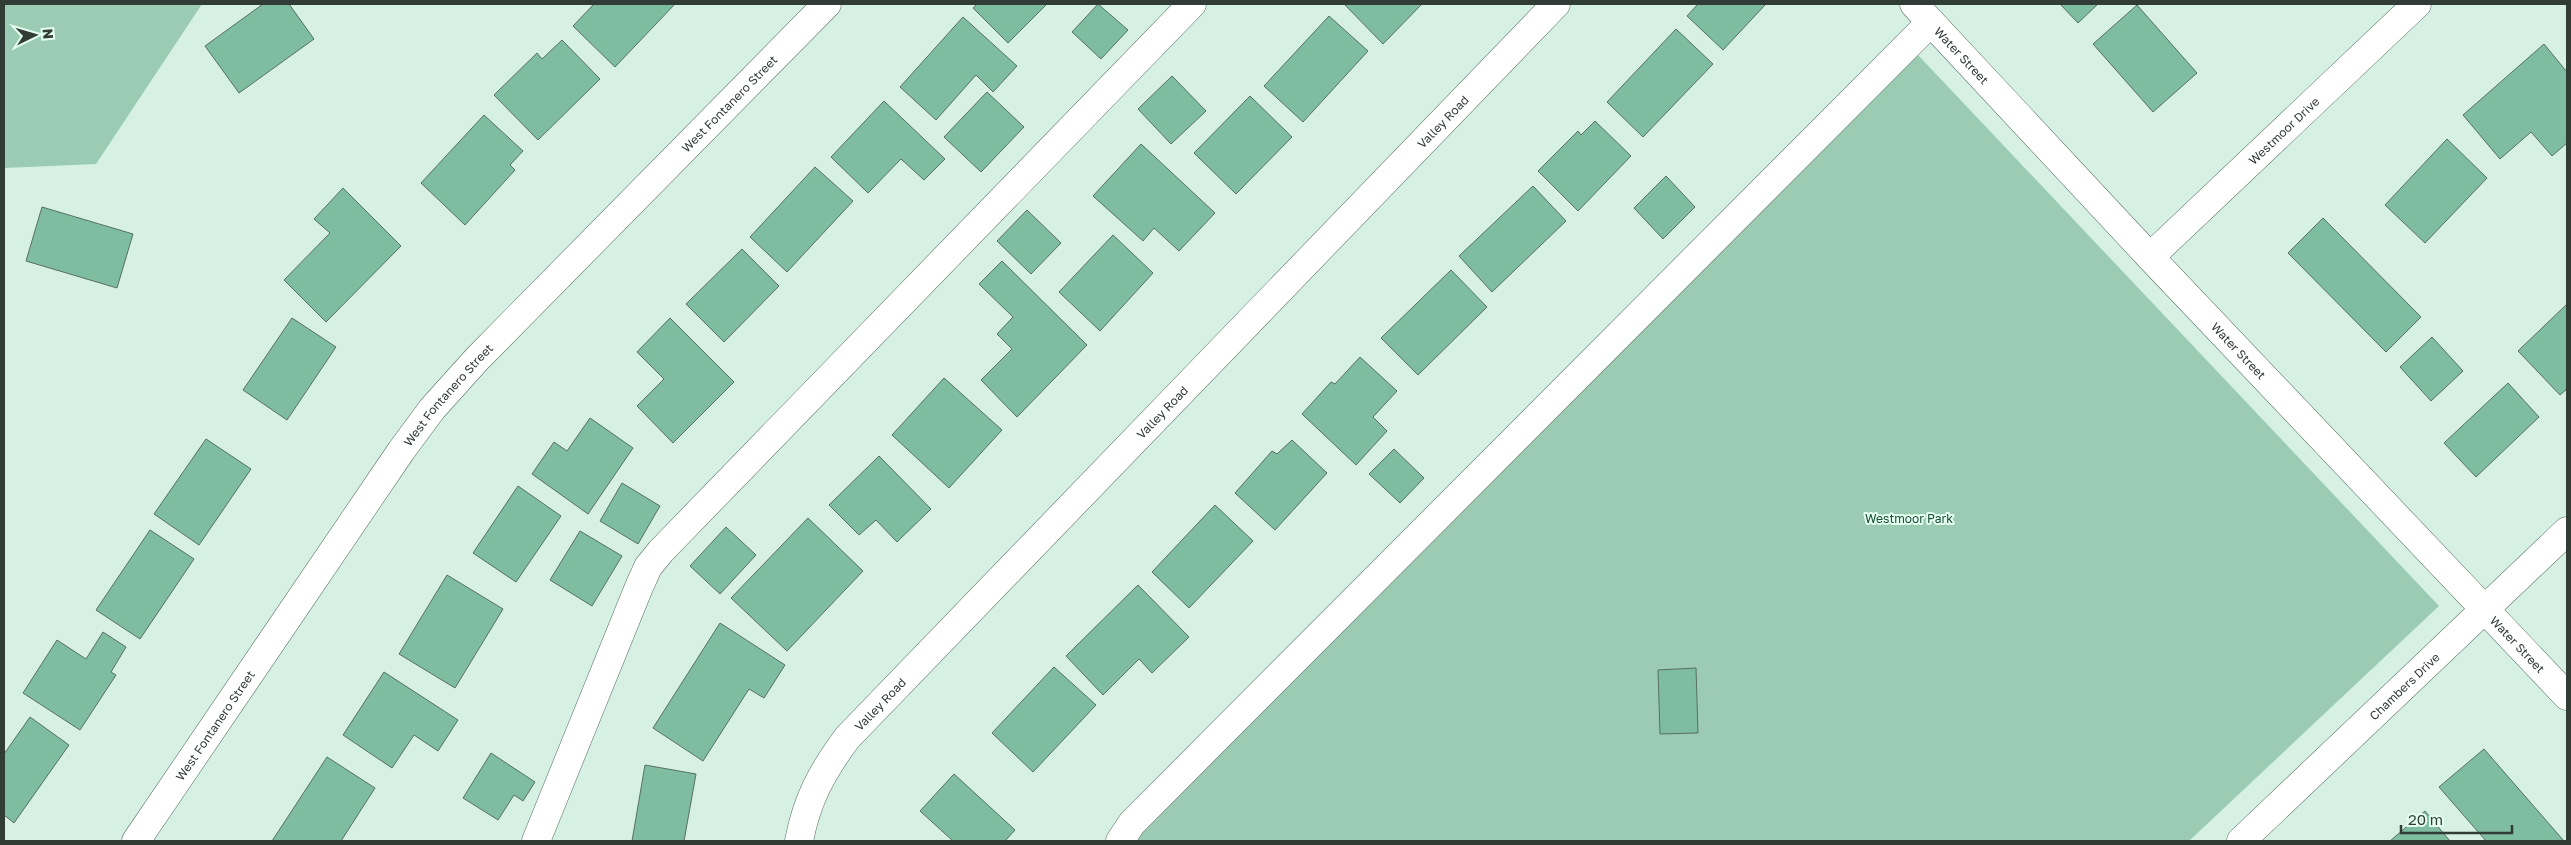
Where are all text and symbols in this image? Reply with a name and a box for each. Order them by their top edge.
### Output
north arrow [10,10,60,60]
street label: Water Street [1931,23,1992,87]
text: N [40,28,57,40]
street label: West Fontanero Street [678,52,780,155]
street label: Valley Road [1414,92,1471,151]
street label: Westmoor Drive [2245,93,2322,167]
street label: Water Street [2208,319,2269,382]
street label: West Fontanero Street [400,340,496,449]
street label: Valley Road [1133,382,1191,442]
park label: Westmoor Park [1865,511,1953,526]
street label: Water Street [2487,613,2548,676]
street label: Chambers Drive [2366,649,2442,723]
street label: West Fontanero Street [172,667,258,783]
street label: Valley Road [851,674,909,734]
scale bar [2401,802,2512,834]
text: 20 m [2408,810,2443,828]

